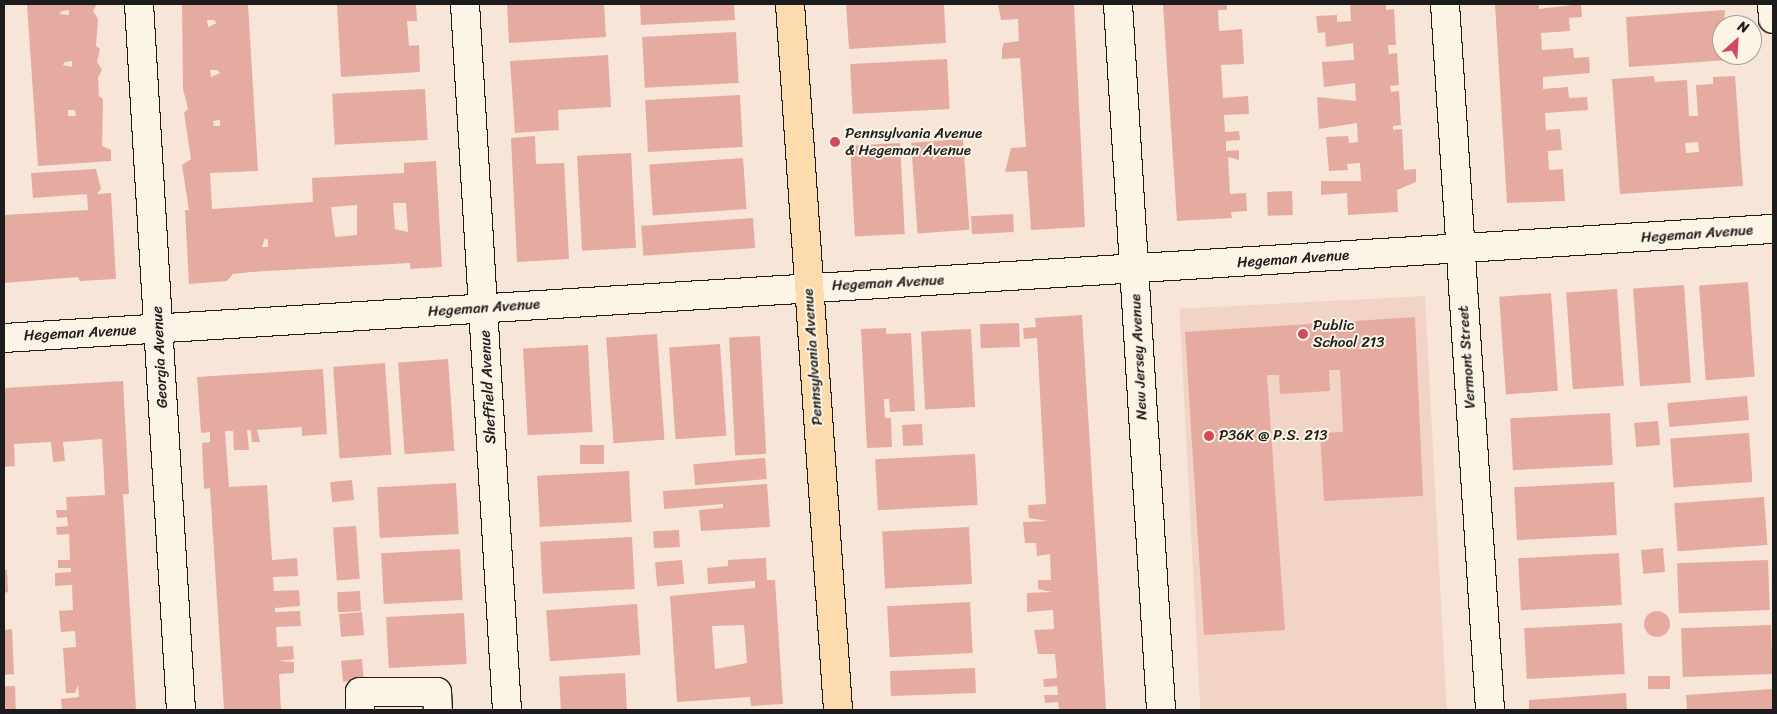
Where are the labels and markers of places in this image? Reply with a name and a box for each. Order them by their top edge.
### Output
place label: Pennsylvania Avenue & Hegeman Avenue [845,124,982,159]
marker: Pennsylvania Avenue & Hegeman Avenue [829,136,841,148]
place label: Public School 213 [1313,316,1385,351]
marker: Public School 213 [1297,328,1309,340]
place label: P36K @ P.S. 213 [1219,427,1327,445]
marker: P36K @ P.S. 213 [1203,430,1215,442]

